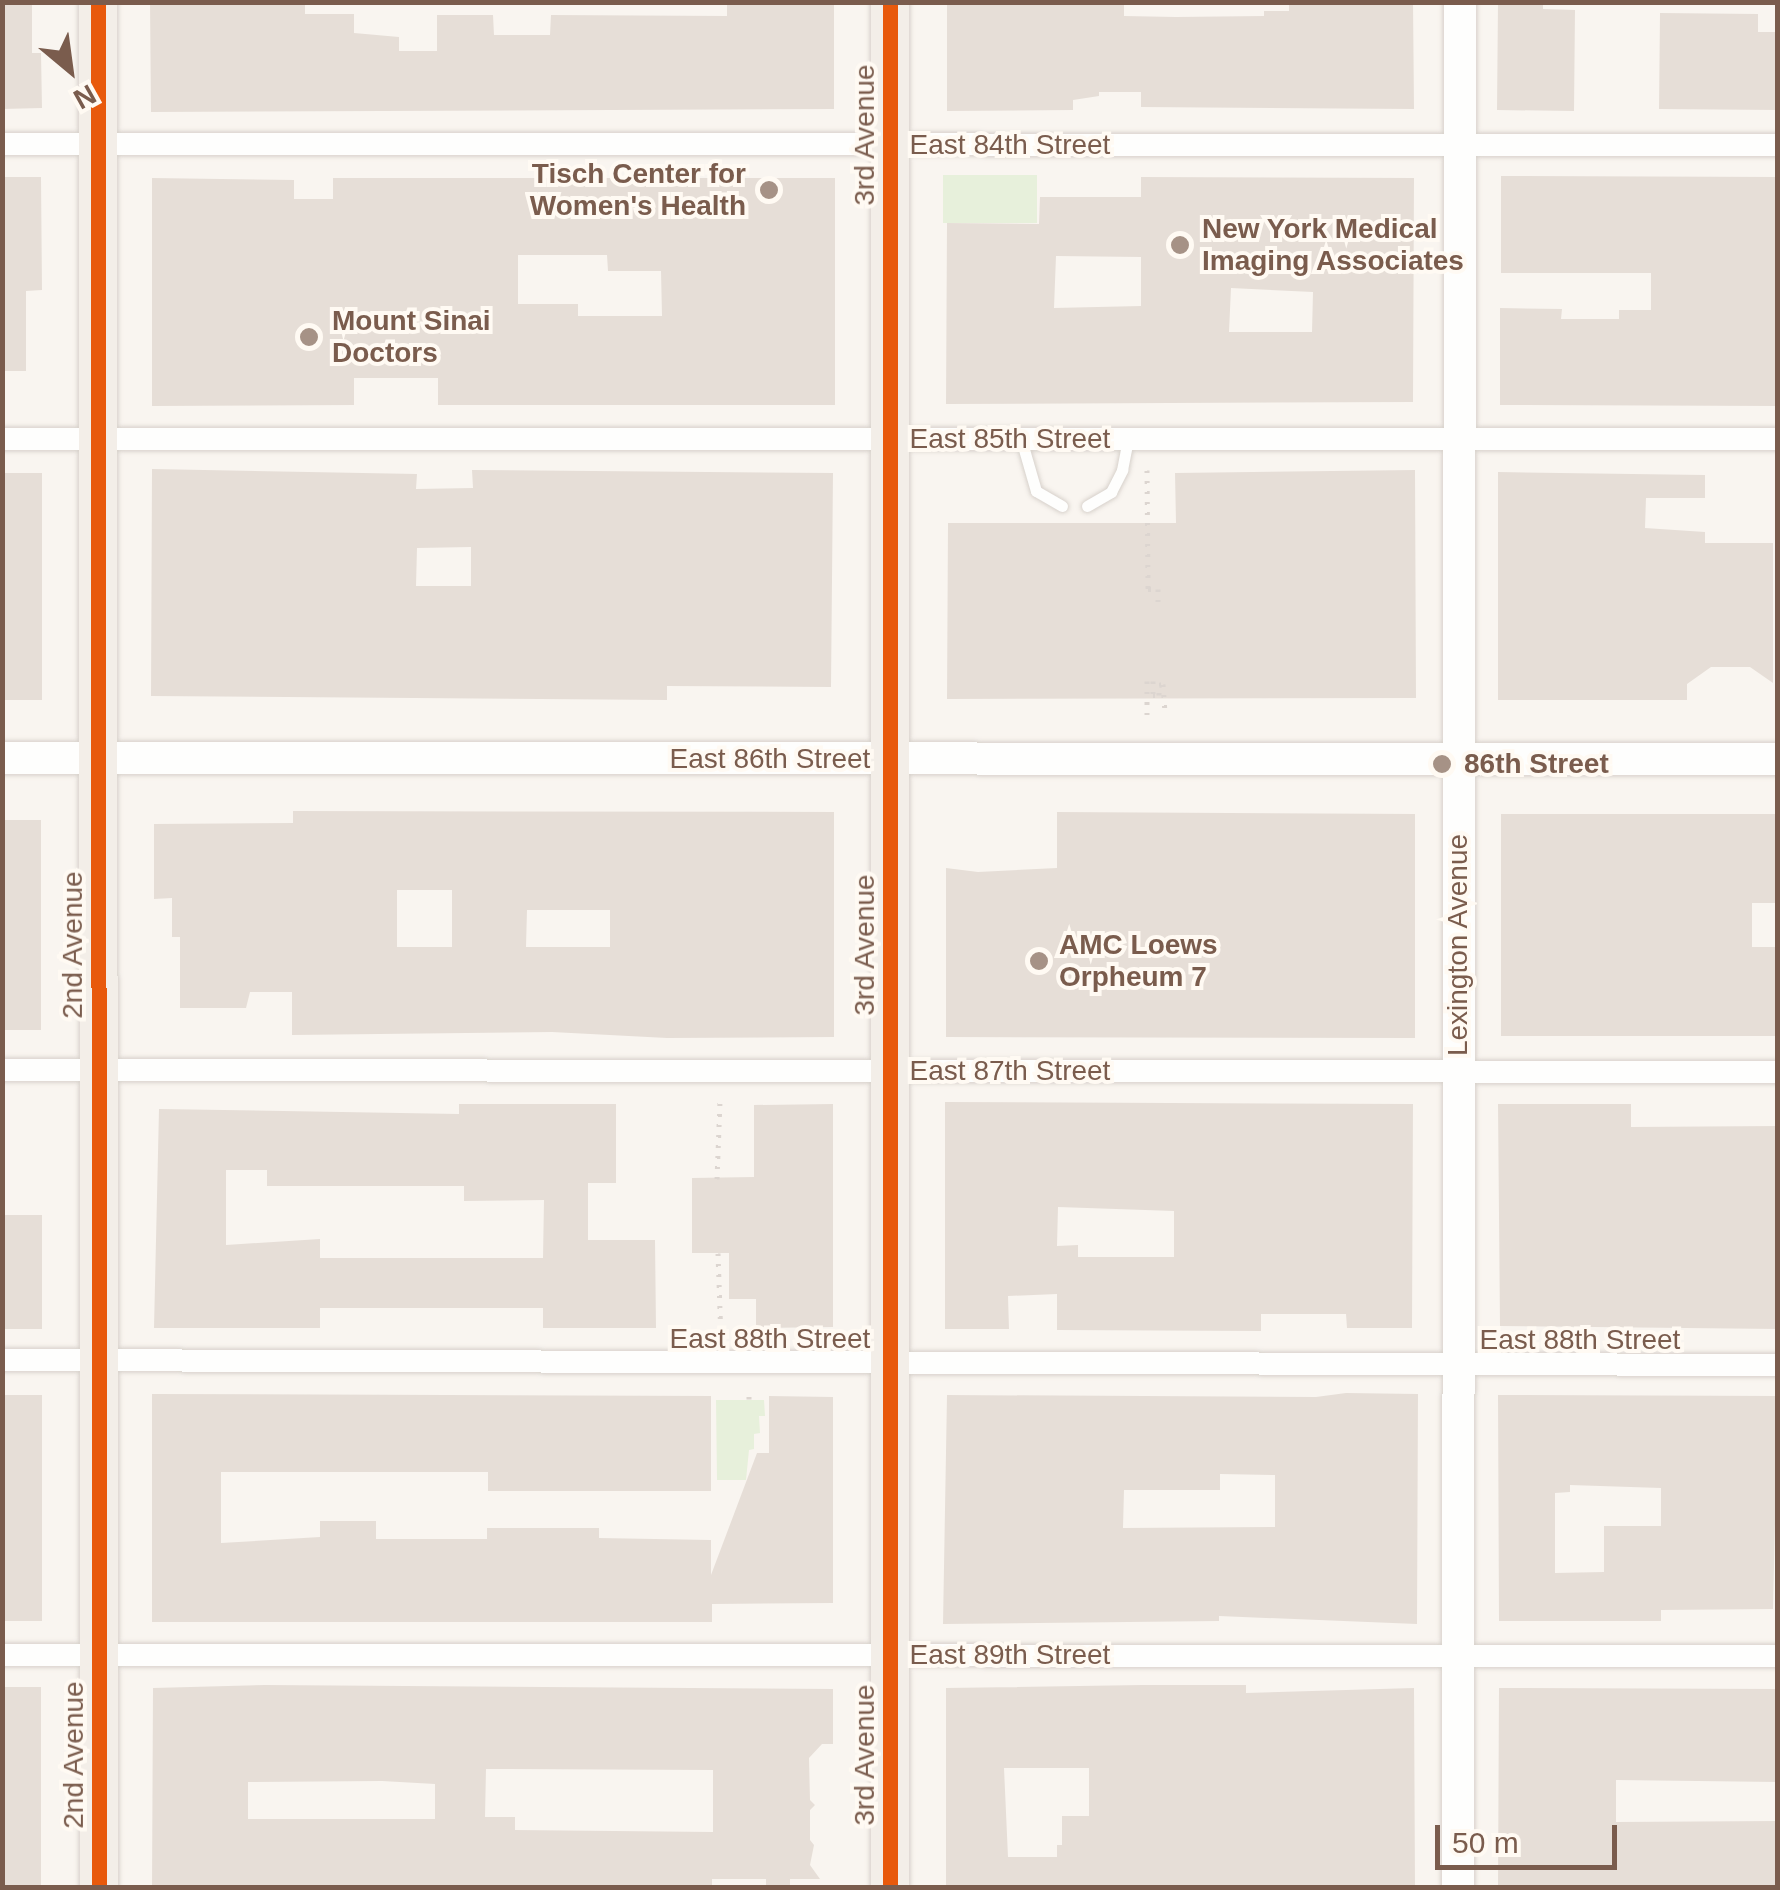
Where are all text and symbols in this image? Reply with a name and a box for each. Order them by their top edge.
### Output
north arrow [20,20,120,120]
street label: 3rd Avenue [848,64,882,206]
text: N [68,78,101,115]
street label: East 84th Street [910,128,1110,162]
place label: Tisch Center for Women's Health [530,157,746,223]
marker: Tisch Center for Women's Health [756,177,782,203]
place label: New York Medical Imaging Associates [1202,212,1465,278]
marker: New York Medical Imaging Associates [1167,232,1193,258]
place label: Mount Sinai Doctors [332,304,491,370]
marker: Mount Sinai Doctors [296,324,322,350]
street label: East 85th Street [910,422,1110,456]
street label: East 86th Street [670,742,870,776]
place label: 86th Street [1464,747,1609,781]
marker: 86th Street [1429,751,1455,777]
street label: Lexington Avenue [1441,833,1475,1057]
street label: 2nd Avenue [56,871,90,1019]
street label: 3rd Avenue [848,874,882,1016]
place label: AMC Loews Orpheum 7 [1059,928,1218,994]
marker: AMC Loews Orpheum 7 [1028,950,1050,972]
street label: East 87th Street [910,1054,1110,1088]
street label: East 88th Street [670,1322,870,1356]
street label: East 88th Street [1480,1323,1680,1357]
street label: East 89th Street [910,1638,1110,1672]
street label: 2nd Avenue [57,1681,91,1829]
street label: 3rd Avenue [848,1684,882,1826]
scale bar [1440,1805,1622,1867]
text: 50 m [1452,1826,1519,1859]

